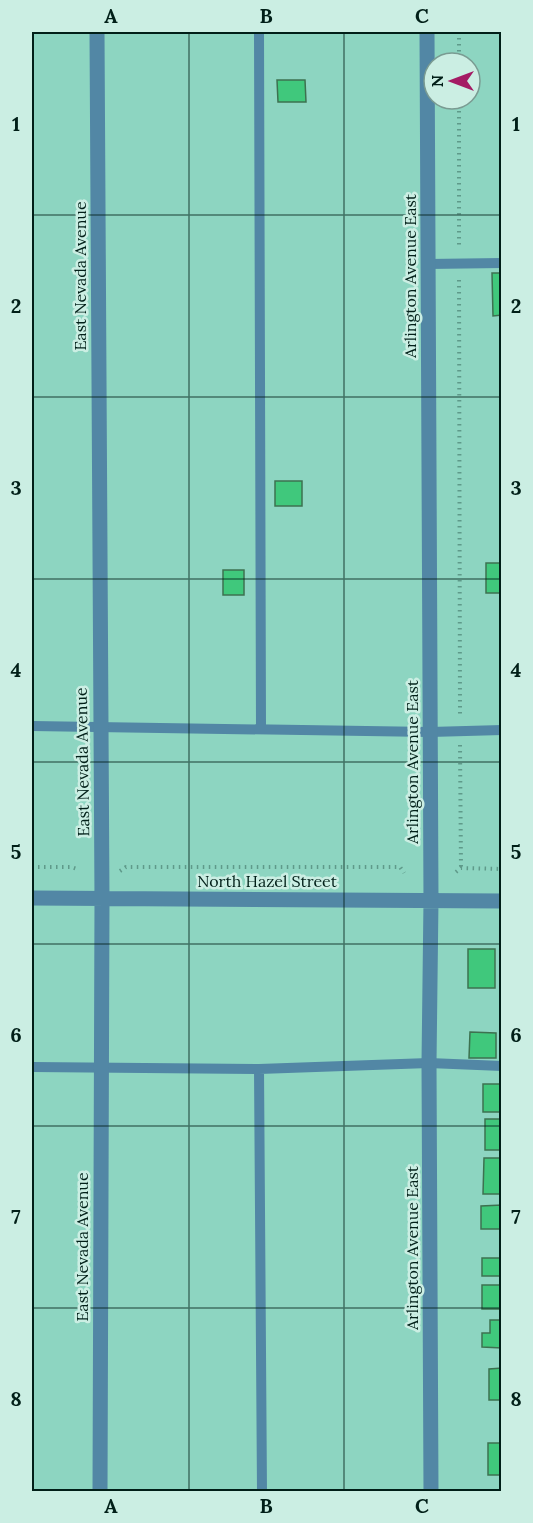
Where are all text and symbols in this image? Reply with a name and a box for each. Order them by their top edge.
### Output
text: A [104,3,118,28]
text: B [259,3,273,28]
text: C [415,3,429,28]
north arrow [422,51,482,111]
text: N [427,75,447,87]
text: 1 [12,111,20,136]
text: 1 [512,111,520,136]
street label: Arlington Avenue East [400,193,420,359]
street label: East Nevada Avenue [70,201,90,351]
text: 2 [11,293,21,318]
text: 2 [511,293,521,318]
text: 3 [10,475,22,500]
text: 3 [510,475,522,500]
text: 4 [11,657,22,682]
text: 4 [511,657,522,682]
street label: Arlington Avenue East [402,679,422,845]
street label: East Nevada Avenue [71,687,93,837]
text: 5 [11,839,22,864]
text: 5 [511,839,522,864]
street label: North Hazel Street [197,871,338,891]
text: 6 [10,1022,22,1047]
text: 6 [510,1022,522,1047]
street label: Arlington Avenue East [402,1165,422,1331]
street label: East Nevada Avenue [72,1172,92,1322]
text: 7 [11,1204,21,1229]
text: 7 [511,1204,521,1229]
text: 8 [10,1386,22,1411]
text: 8 [510,1386,522,1411]
text: A [104,1493,118,1518]
text: B [259,1493,273,1518]
text: C [415,1493,429,1518]

